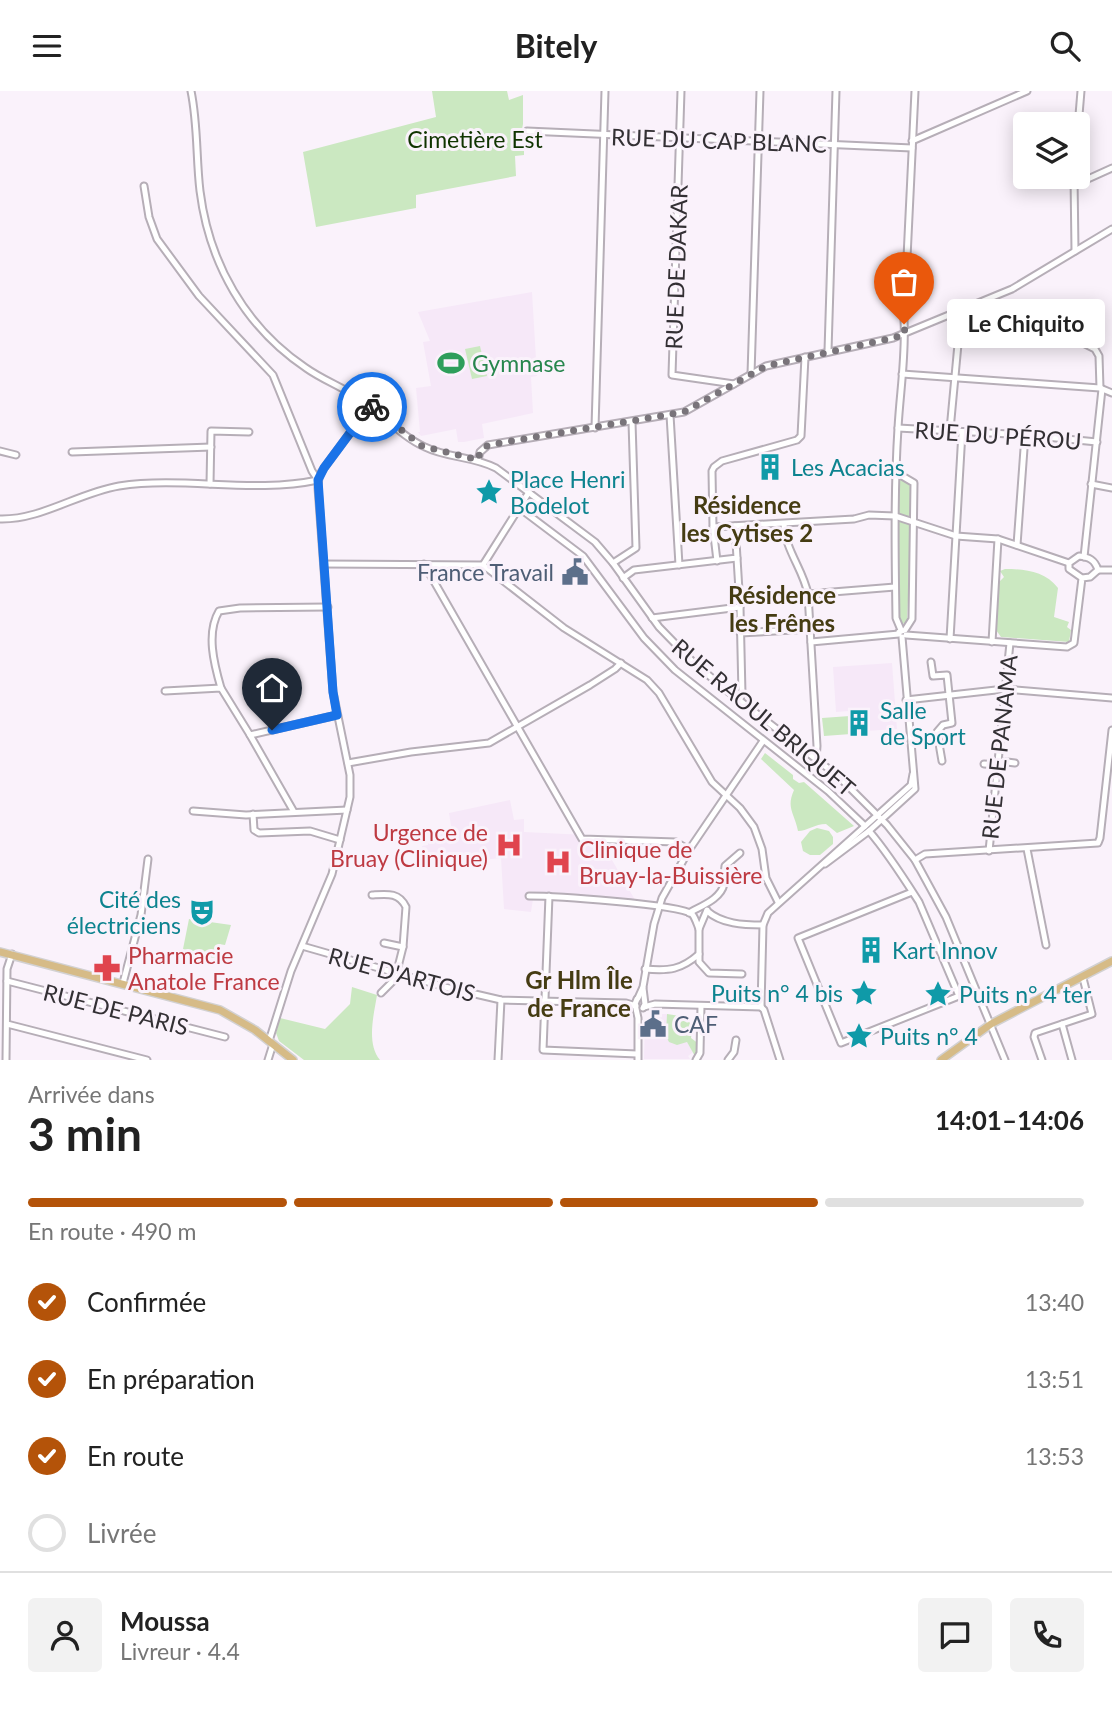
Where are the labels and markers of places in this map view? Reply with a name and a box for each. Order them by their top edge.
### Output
pin [874,252,934,324]
callout: Le Chiquito [946,299,1104,349]
sports icon: Gymnase [436,348,466,378]
place label: Gymnase [472,349,566,377]
building icon: Les Acacias [755,452,785,482]
place label: Les Acacias [791,453,905,481]
place label: Place Henri Bodelot [510,465,625,519]
place icon: Place Henri Bodelot [474,477,504,507]
public building icon: France Travail [560,557,590,587]
place label: France Travail [417,558,554,586]
pin [242,658,302,730]
place label: Salle de Sport [880,696,966,750]
building icon: Salle de Sport [844,708,874,738]
place label: Urgence de Bruay (Clinique) [330,818,488,872]
hospital icon: Urgence de Bruay (Clinique) [494,830,524,860]
place label: Clinique de Bruay-la-Buissière [579,835,762,889]
hospital icon: Clinique de Bruay-la-Buissière [543,847,573,877]
place label: Cité des électriciens [67,885,181,939]
theatre icon: Cité des électriciens [187,897,217,927]
building icon: Kart Innov [856,935,886,965]
place label: Kart Innov [892,936,998,964]
place label: Pharmacie Anatole France [128,941,280,995]
pharmacy icon: Pharmacie Anatole France [92,953,122,983]
place icon: Puits n° 4 bis [849,978,879,1008]
place label: Puits n° 4 bis [711,979,843,1007]
place icon: Puits n° 4 ter [923,979,953,1009]
place label: Puits n° 4 ter [959,980,1092,1008]
public building icon: CAF [638,1009,668,1039]
place label: CAF [674,1010,718,1038]
place icon: Puits n° 4 [844,1021,874,1051]
place label: Puits n° 4 [880,1022,978,1050]

